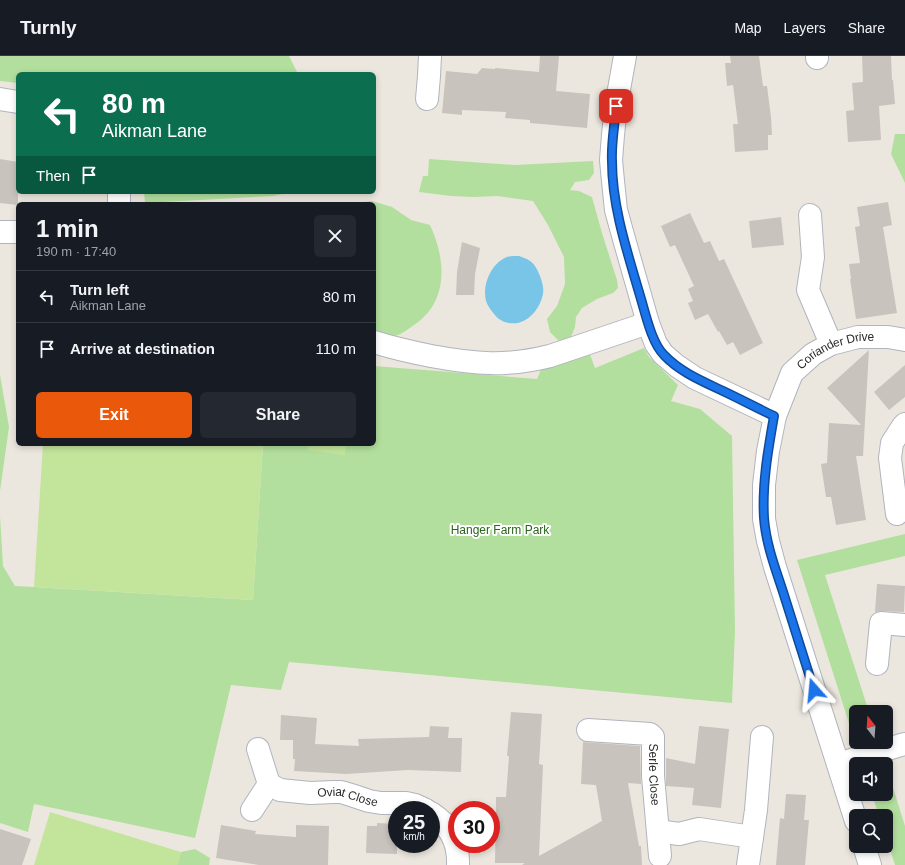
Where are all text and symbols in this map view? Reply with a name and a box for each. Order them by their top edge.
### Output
text: Turnly [20,17,77,38]
text: Map [734,20,762,36]
text: Layers [784,20,826,36]
text: Share [848,20,885,36]
icon: left [36,88,88,140]
text: 80 m [102,88,166,119]
pin [599,89,633,123]
icon: arrive [605,95,627,117]
text: Aikman Lane [102,121,207,141]
icon: arrive [78,164,100,186]
text: Then [36,167,70,184]
text: 1 min [36,215,99,242]
button: close [314,215,356,257]
text: 190 m · 17:40 [36,244,116,259]
text: Turn left [70,281,129,298]
icon: left [36,286,58,308]
text: 80 m [323,288,356,305]
text: Aikman Lane [70,298,146,313]
street label: Coriander Drive [794,330,875,372]
icon: arrive [36,338,58,360]
text: Arrive at destination [70,340,215,357]
text: 110 m [315,340,356,357]
button: Exit [36,392,192,438]
button: Share [200,392,356,438]
park label: Hanger Farm Park [451,523,550,537]
position arrow [793,669,835,711]
north arrow [849,705,893,749]
map controls [849,705,893,853]
street label: Serle Close [646,744,663,806]
button: sound [849,757,893,801]
street label: Oviat Close [317,785,379,809]
speed limit sign: 30 [448,801,500,853]
button: search [849,809,893,853]
text: 25 [403,811,425,833]
text: km/h [403,831,425,842]

